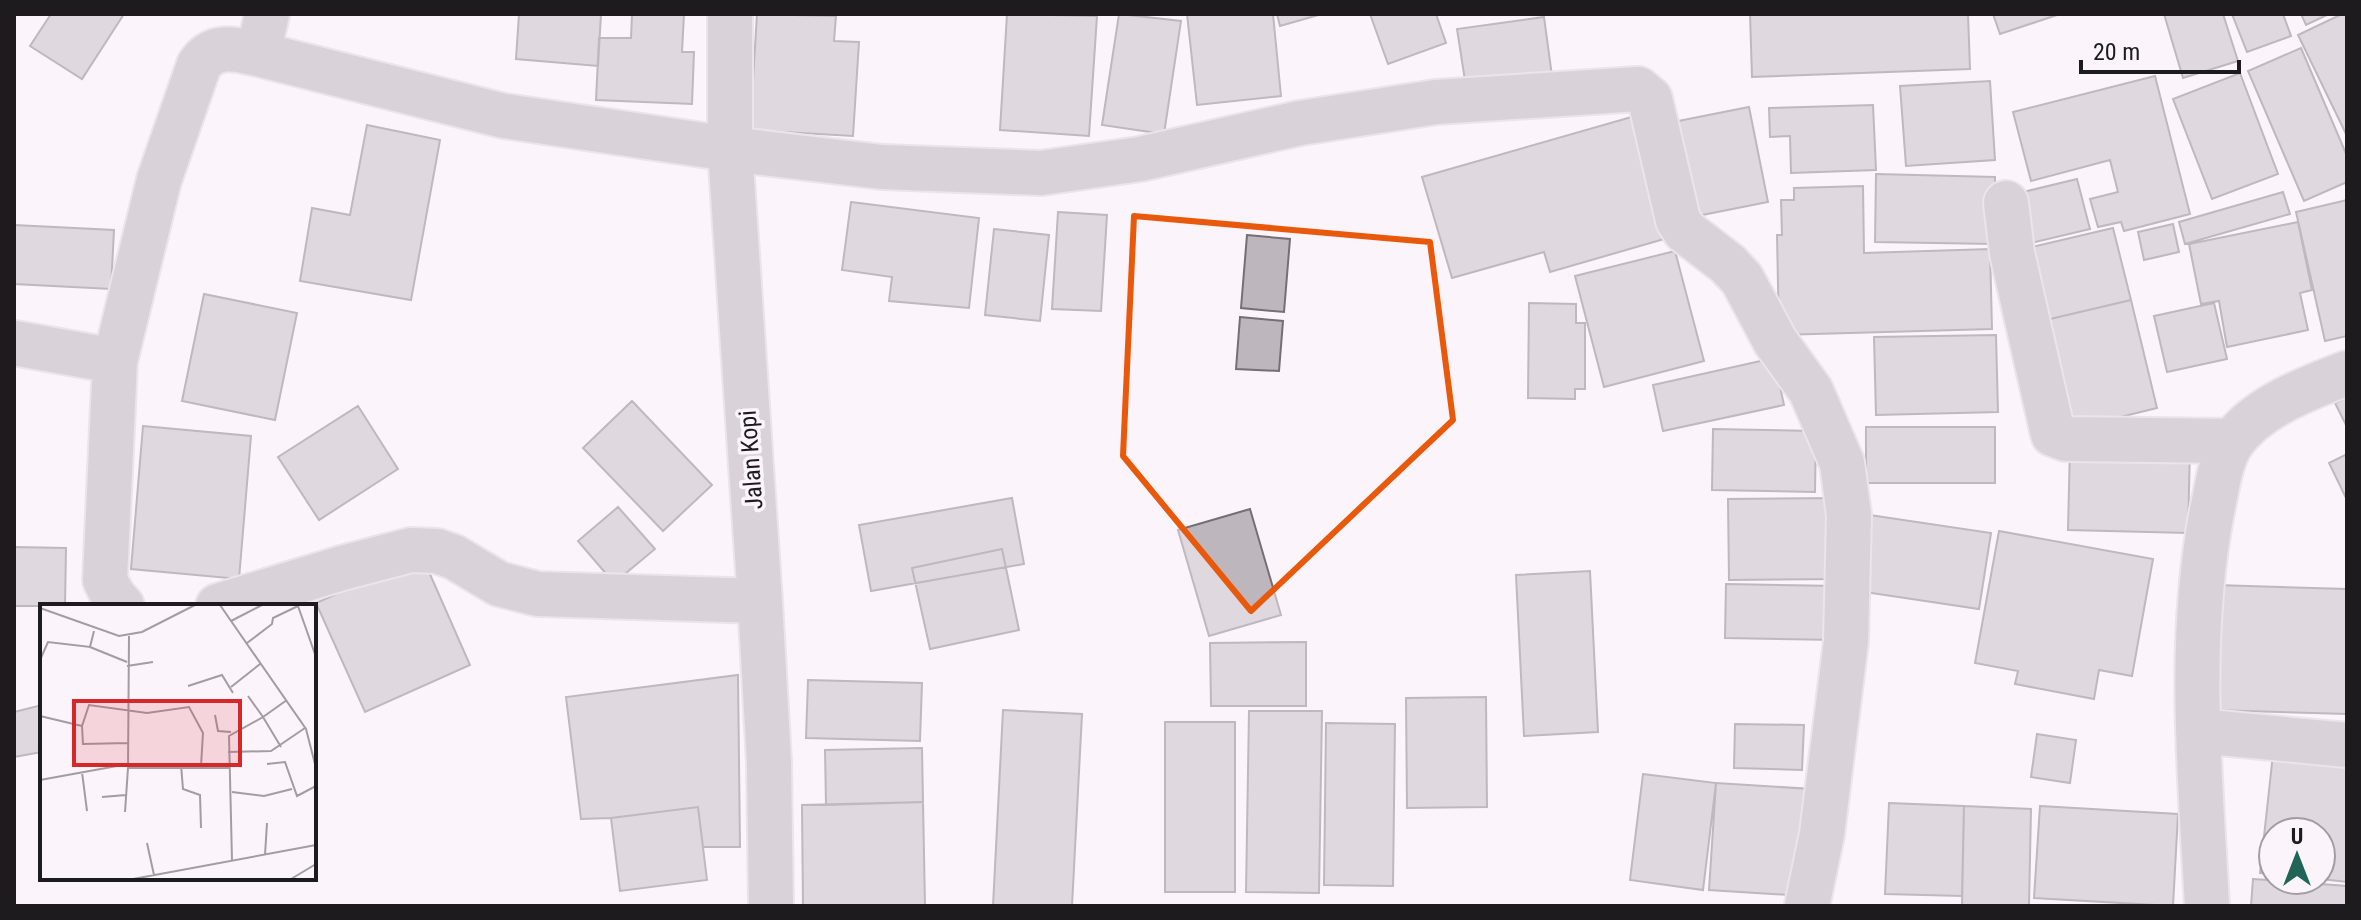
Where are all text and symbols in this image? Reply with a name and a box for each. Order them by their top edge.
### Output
scale bar [2081,24,2239,74]
text: 20 m [2093,38,2140,66]
street label: Jalan Kopi [734,409,768,511]
inset map [40,604,316,880]
north arrow [2257,816,2337,896]
text: U [2291,824,2303,849]

